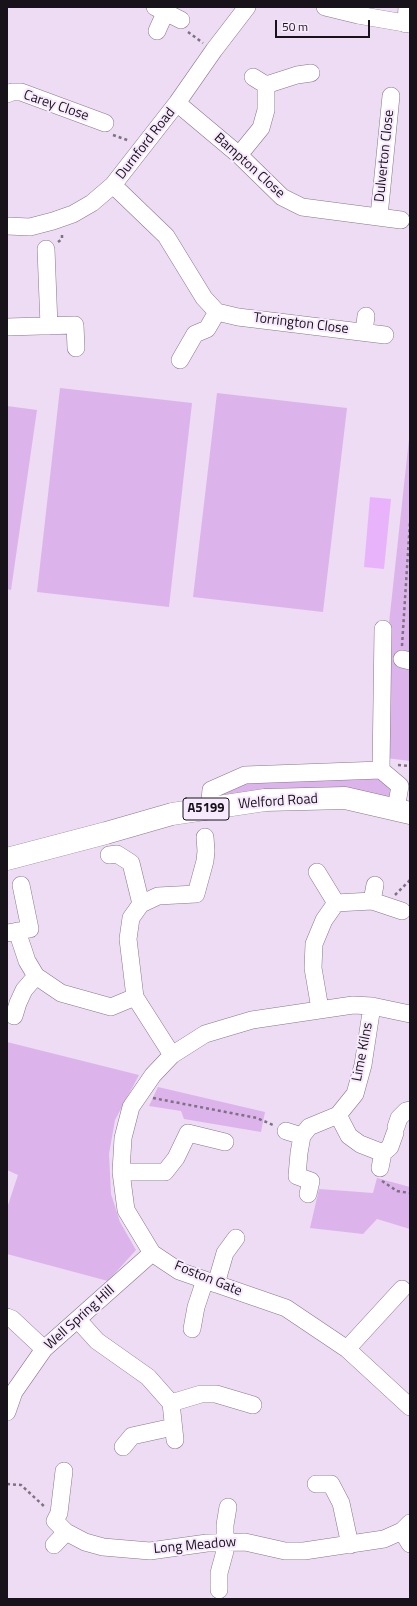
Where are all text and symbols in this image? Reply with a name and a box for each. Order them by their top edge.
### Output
scale bar [277,12,372,38]
text: 50 m [282,17,308,36]
street label: Carey Close [21,87,91,125]
street label: Durnford Road [113,105,179,183]
street label: Dulverton Close [372,109,398,203]
street label: Bampton Close [210,130,288,202]
street label: Torrington Close [252,310,350,338]
street label: Welford Road [238,791,318,813]
road number: A5199 [183,798,229,820]
street label: Lime Kilns [349,1021,377,1083]
street label: Foston Gate [172,1258,244,1300]
street label: Well Spring Hill [42,1282,118,1354]
street label: Long Meadow [153,1534,237,1558]

